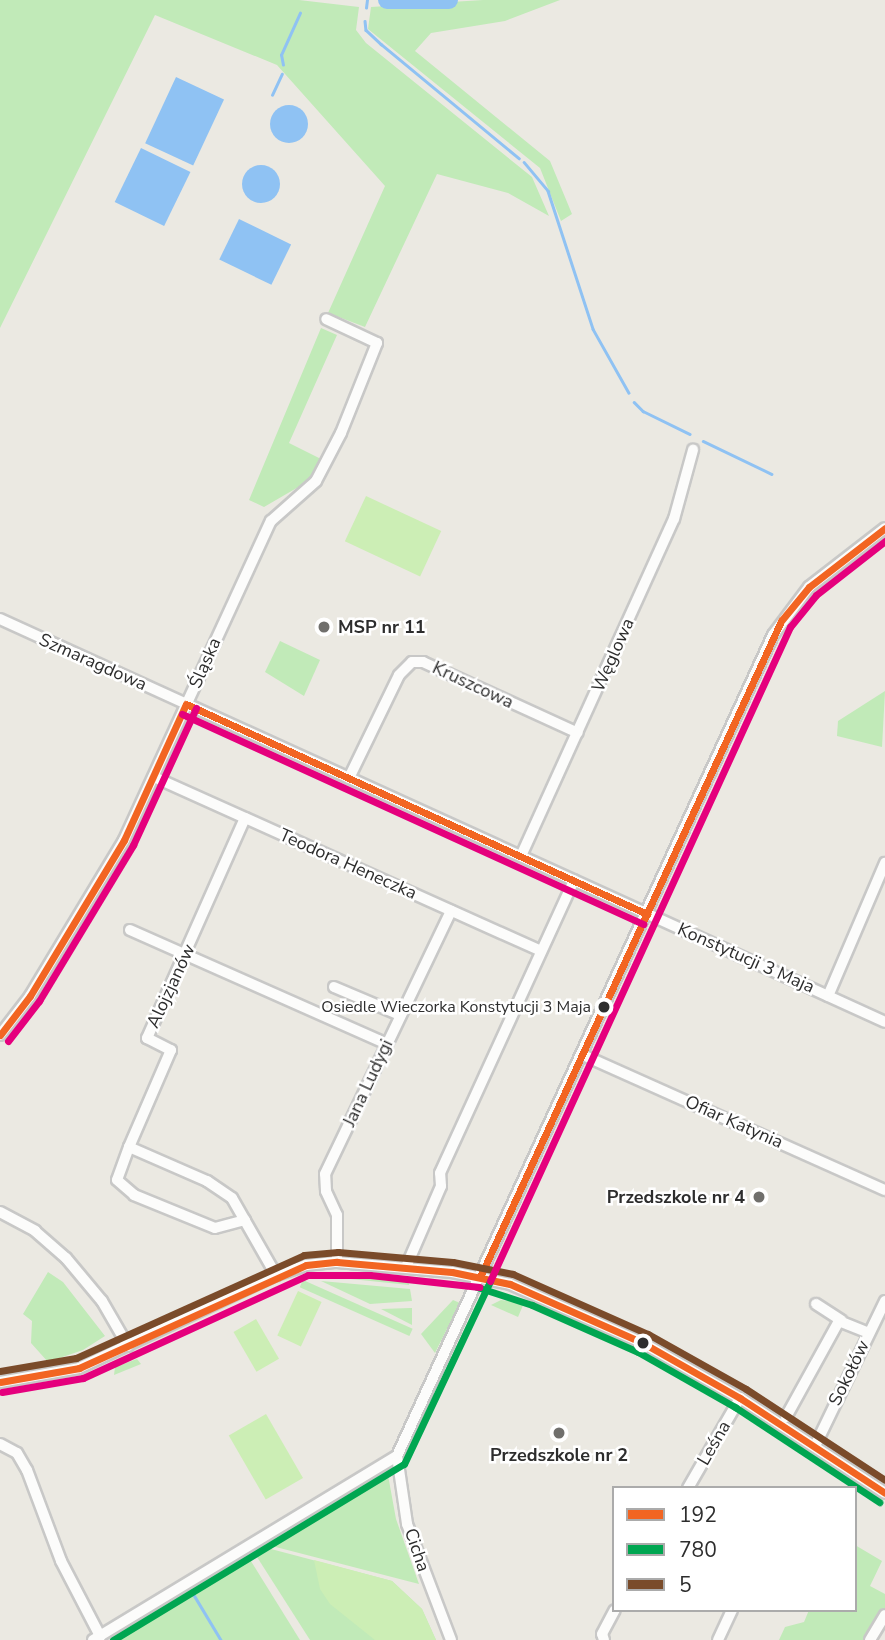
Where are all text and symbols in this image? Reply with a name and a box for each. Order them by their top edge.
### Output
street label: Węglowa [587,615,639,695]
place label: MSP nr 11 [338,616,426,638]
marker: MSP nr 11 [316,619,332,635]
street label: Szmaragdowa [36,629,150,695]
street label: Śląska [184,634,226,692]
street label: Kruszcowa [429,657,517,713]
street label: Teodora Heneczka [276,824,420,904]
street label: Konstytucji 3 Maja [674,918,818,998]
street label: Alojzjanów [142,941,200,1031]
place label: Osiedle Wieczorka Konstytucji 3 Maja [321,997,591,1017]
marker: Osiedle Wieczorka Konstytucji 3 Maja [597,1000,611,1014]
street label: Jana Ludygi [338,1036,398,1130]
street label: Ofiar Katynia [682,1091,786,1153]
place label: Przedszkole nr 4 [607,1186,745,1208]
marker: Przedszkole nr 4 [751,1189,767,1205]
unlabelled marker [636,1336,650,1350]
street label: Sokołów [824,1337,874,1409]
street label: Leśna [693,1417,735,1469]
marker: Przedszkole nr 2 [551,1425,567,1441]
place label: Przedszkole nr 2 [490,1444,628,1466]
legend [612,1486,857,1612]
text: 192 [679,1501,717,1529]
street label: Cicha [400,1525,434,1575]
text: 780 [679,1536,717,1564]
text: 5 [679,1571,692,1599]

